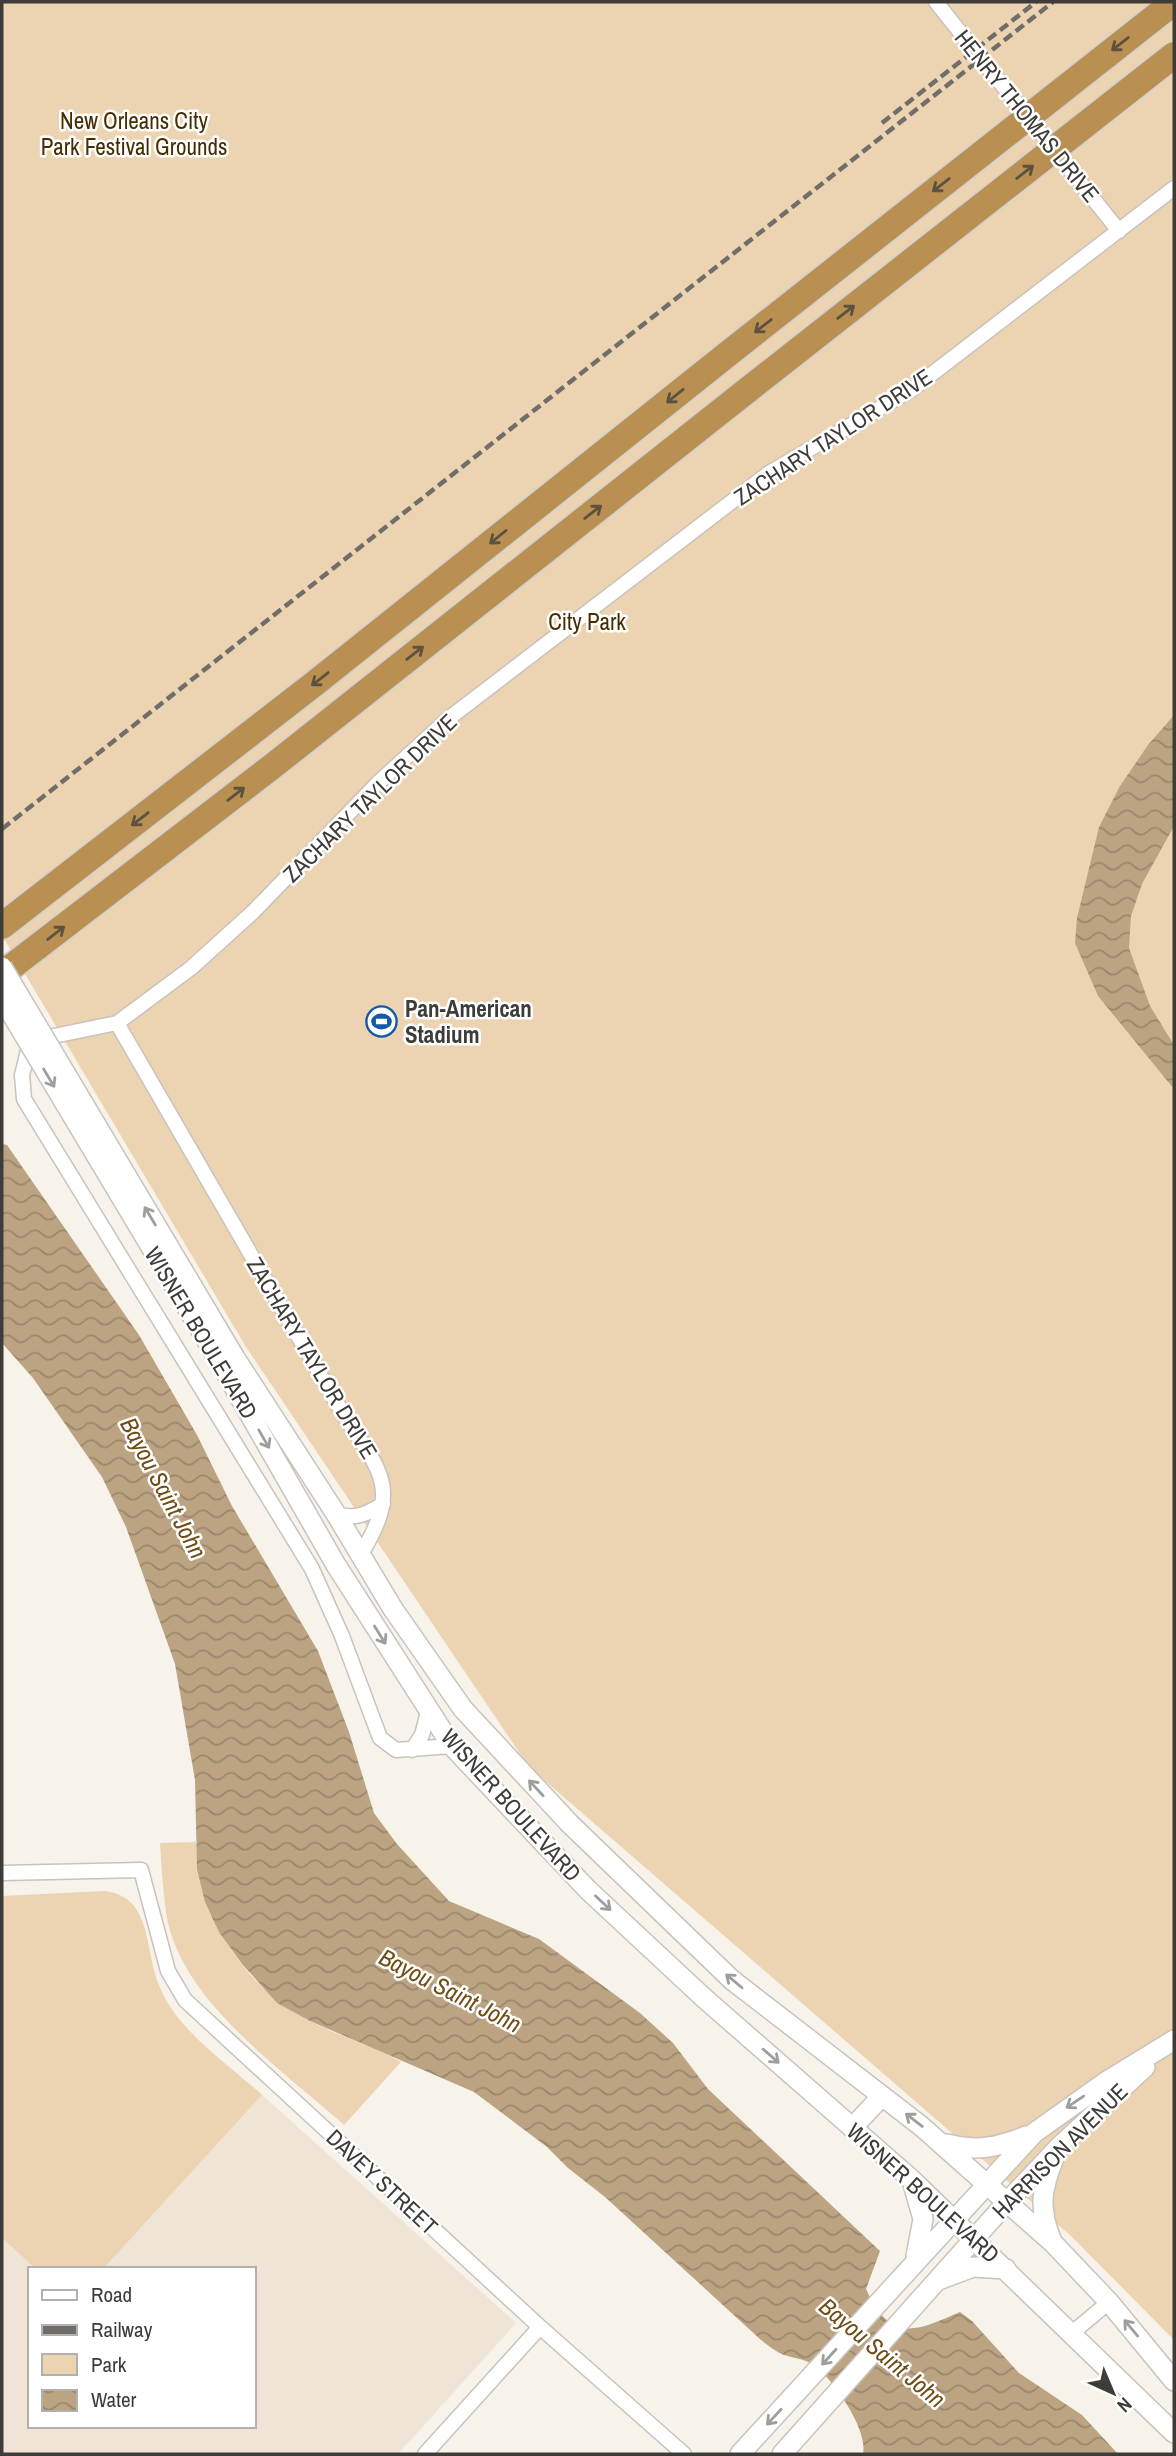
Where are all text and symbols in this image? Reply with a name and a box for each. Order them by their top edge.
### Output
street label: HENRY THOMAS DRIVE [948,23,1107,209]
one-way arrow [1111,36,1130,51]
park label: New Orleans City Park Festival Grounds [41,105,227,162]
one-way arrow [1015,164,1034,179]
one-way arrow [933,177,951,192]
one-way arrow [837,305,855,320]
one-way arrow [754,318,773,333]
street label: ZACHARY TAYLOR DRIVE [728,361,938,512]
one-way arrow [667,388,685,403]
one-way arrow [584,505,602,520]
one-way arrow [489,530,507,545]
park label: City Park [548,606,626,637]
one-way arrow [405,646,424,661]
one-way arrow [311,671,329,687]
street label: ZACHARY TAYLOR DRIVE [276,707,463,889]
one-way arrow [227,787,245,802]
one-way arrow [131,811,150,826]
one-way arrow [46,925,65,940]
place label: Pan-American Stadium [405,993,532,1050]
sports icon: Pan-American Stadium [365,1005,399,1039]
one-way arrow [43,1068,57,1088]
one-way arrow [143,1206,157,1226]
street label: WISNER BOULEVARD [138,1241,265,1425]
street label: ZACHARY TAYLOR DRIVE [240,1251,385,1464]
water label: Bayou Saint John [113,1411,214,1564]
one-way arrow [257,1429,271,1449]
one-way arrow [373,1625,387,1645]
street label: WISNER BOULEVARD [434,1722,588,1888]
one-way arrow [528,1780,545,1797]
one-way arrow [594,1895,611,1912]
water label: Bayou Saint John [374,1941,527,2040]
one-way arrow [726,1973,744,1989]
one-way arrow [761,2048,779,2064]
street label: HARRISON AVENUE [985,2076,1134,2225]
one-way arrow [1066,2095,1085,2110]
one-way arrow [905,2113,924,2128]
street label: WISNER BOULEVARD [840,2116,1006,2270]
street label: DAVEY STREET [320,2122,445,2242]
legend [28,2267,256,2428]
text: Road [91,2280,132,2309]
water label: Bayou Saint John [813,2290,952,2414]
text: Railway [91,2315,153,2344]
one-way arrow [1123,2320,1139,2338]
one-way arrow [821,2348,837,2366]
text: Park [91,2350,127,2379]
north arrow [1078,2358,1148,2428]
text: Water [91,2385,137,2414]
text: N [1112,2392,1138,2418]
one-way arrow [765,2408,782,2425]

